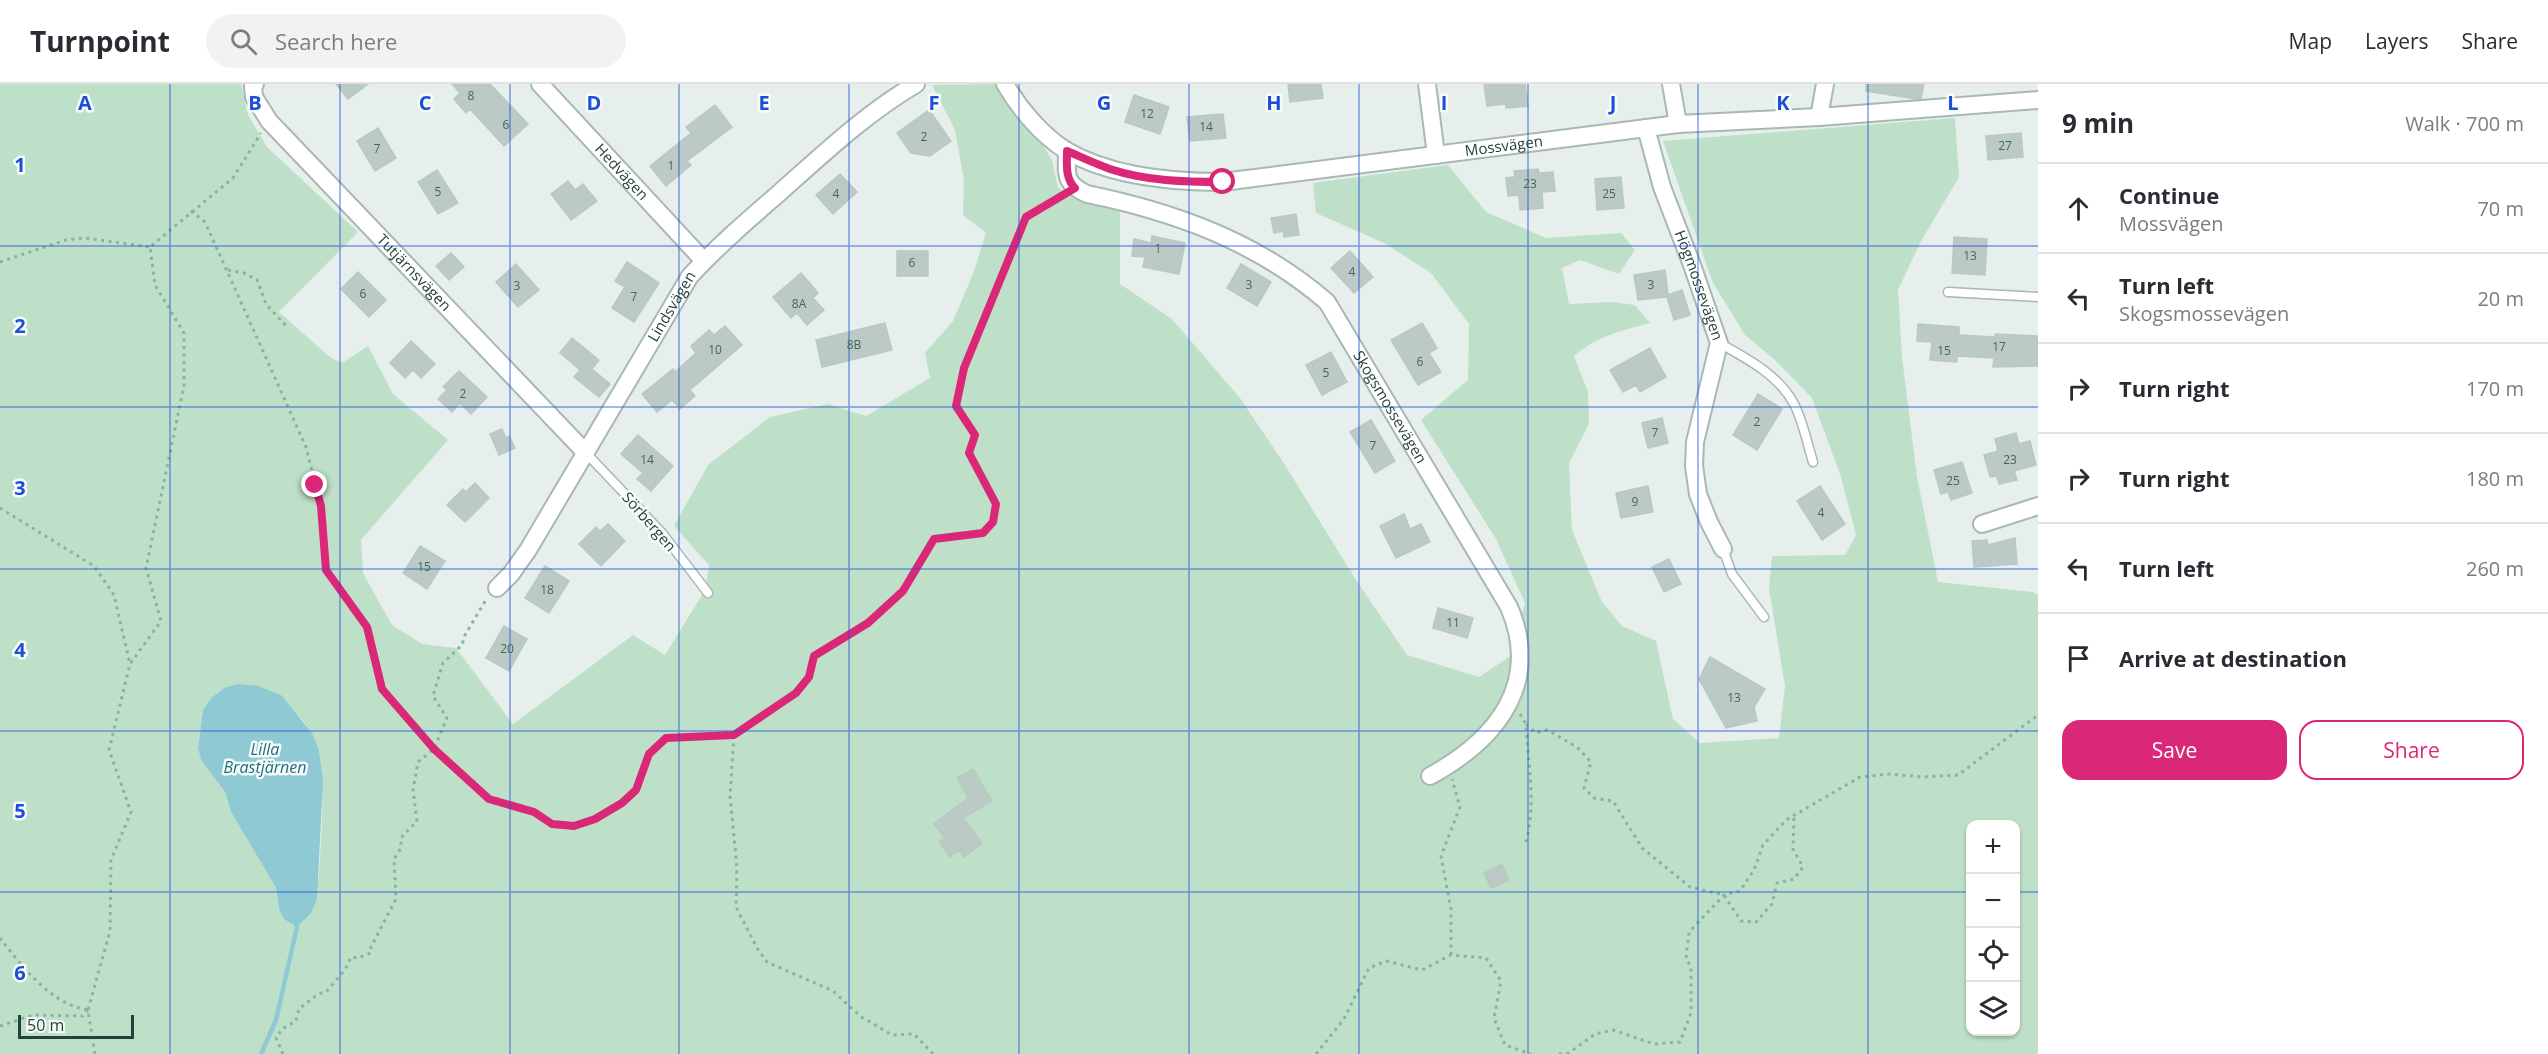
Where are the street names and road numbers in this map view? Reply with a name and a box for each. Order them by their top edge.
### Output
street label: Mossvägen [1464,130,1544,160]
street label: Hedvägen [591,139,654,204]
street label: Högmossevägen [1671,227,1728,343]
street label: Tutjärnsvägen [373,229,456,315]
street label: Lindsvägen [642,267,700,345]
street label: Skogsmossevägen [1349,347,1432,467]
street label: Sörbergen [618,487,681,555]

